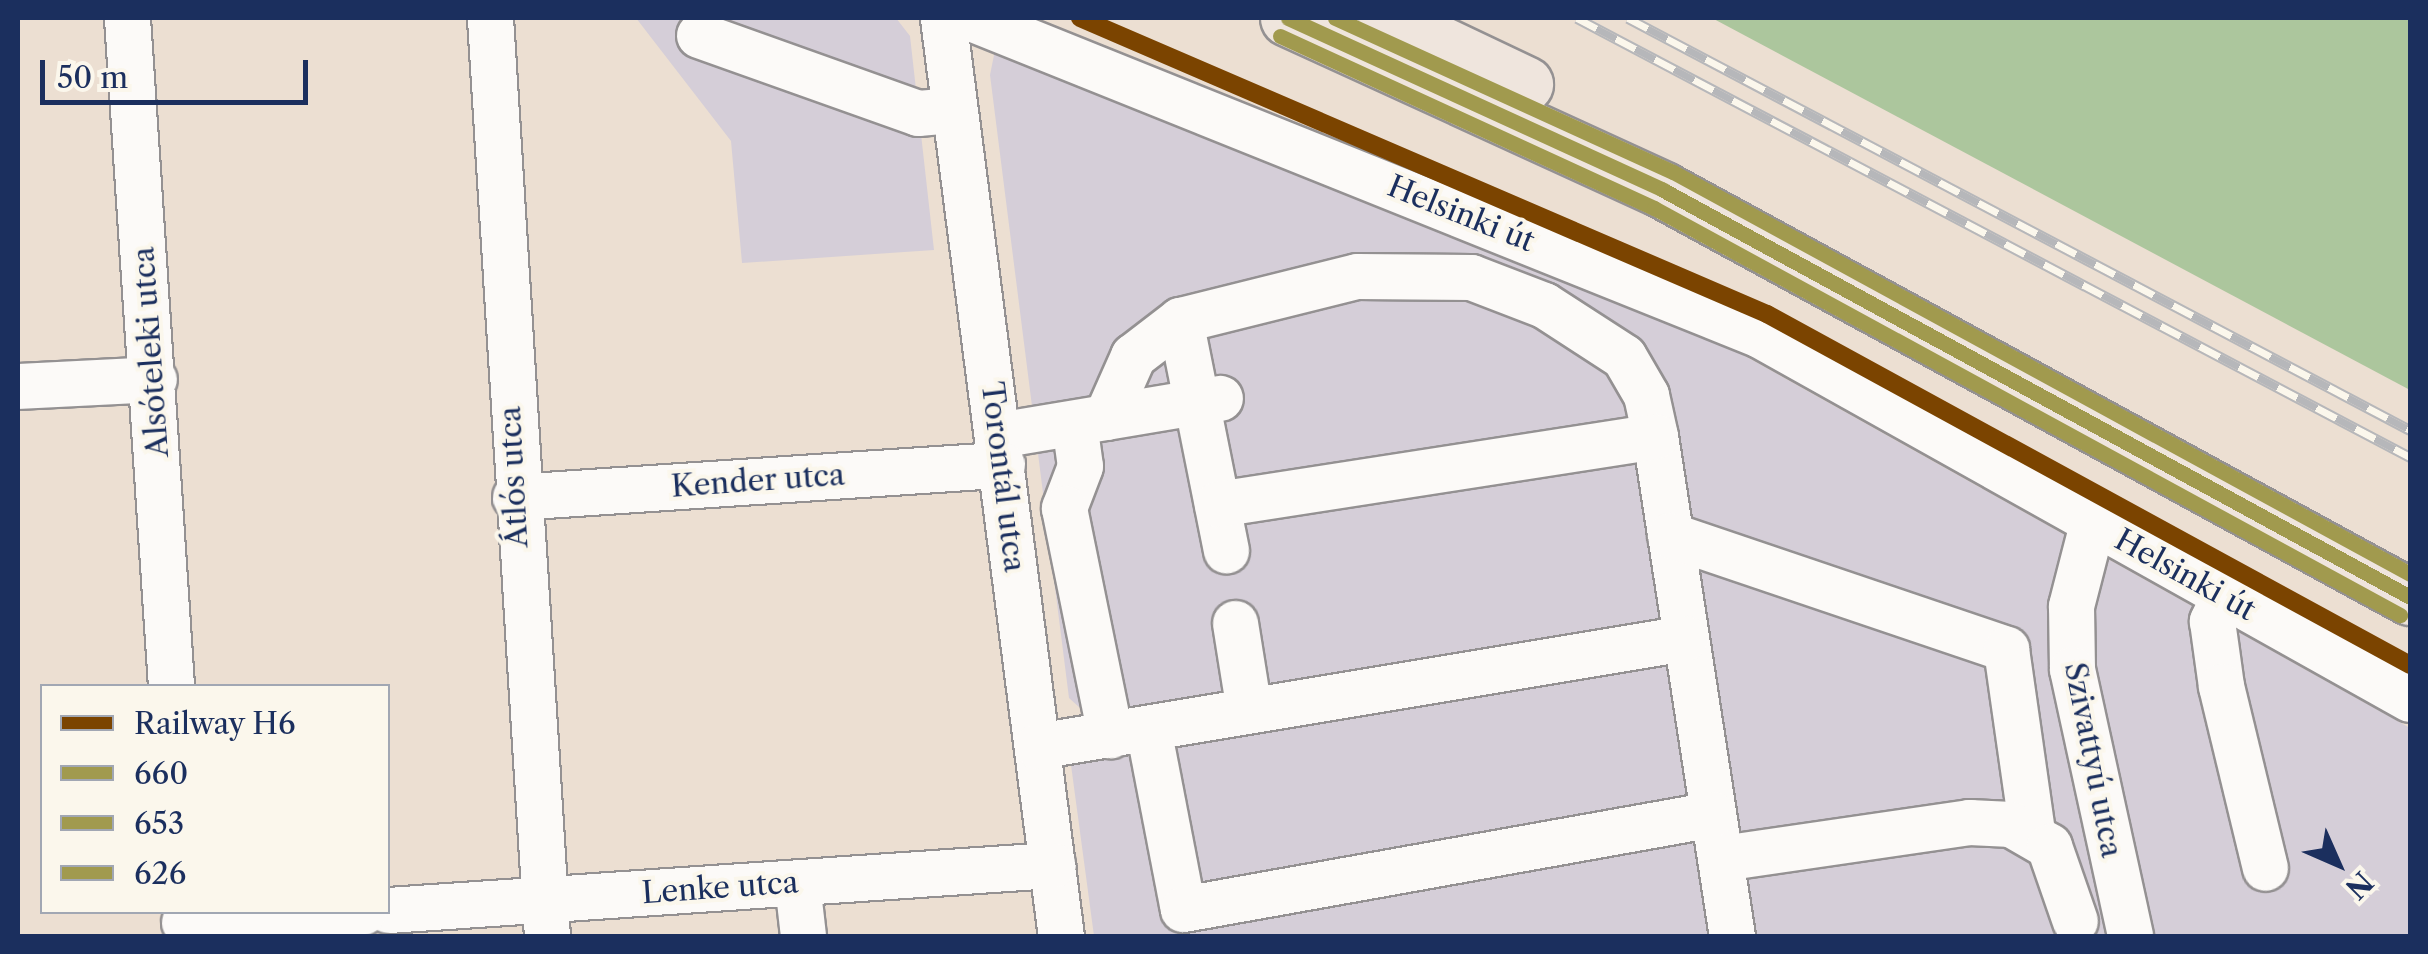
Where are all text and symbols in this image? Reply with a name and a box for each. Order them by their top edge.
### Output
scale bar [45,40,312,102]
text: 50 m [57,59,128,96]
street label: Helsinki út [1382,168,1540,260]
street label: Alsóteleki utca [126,246,176,458]
street label: Torontál utca [973,380,1033,574]
street label: Átlós utca [492,405,536,549]
street label: Kender utca [670,457,846,505]
street label: Helsinki út [2109,522,2261,628]
street label: Szivattyú utca [2056,659,2130,861]
legend [40,684,390,914]
text: Railway H6 [134,705,296,742]
text: 660 [134,755,188,792]
text: 653 [134,805,184,842]
north arrow [2288,814,2388,914]
text: 626 [134,855,186,892]
street label: Lenke utca [641,865,799,911]
text: N [2339,865,2380,906]

